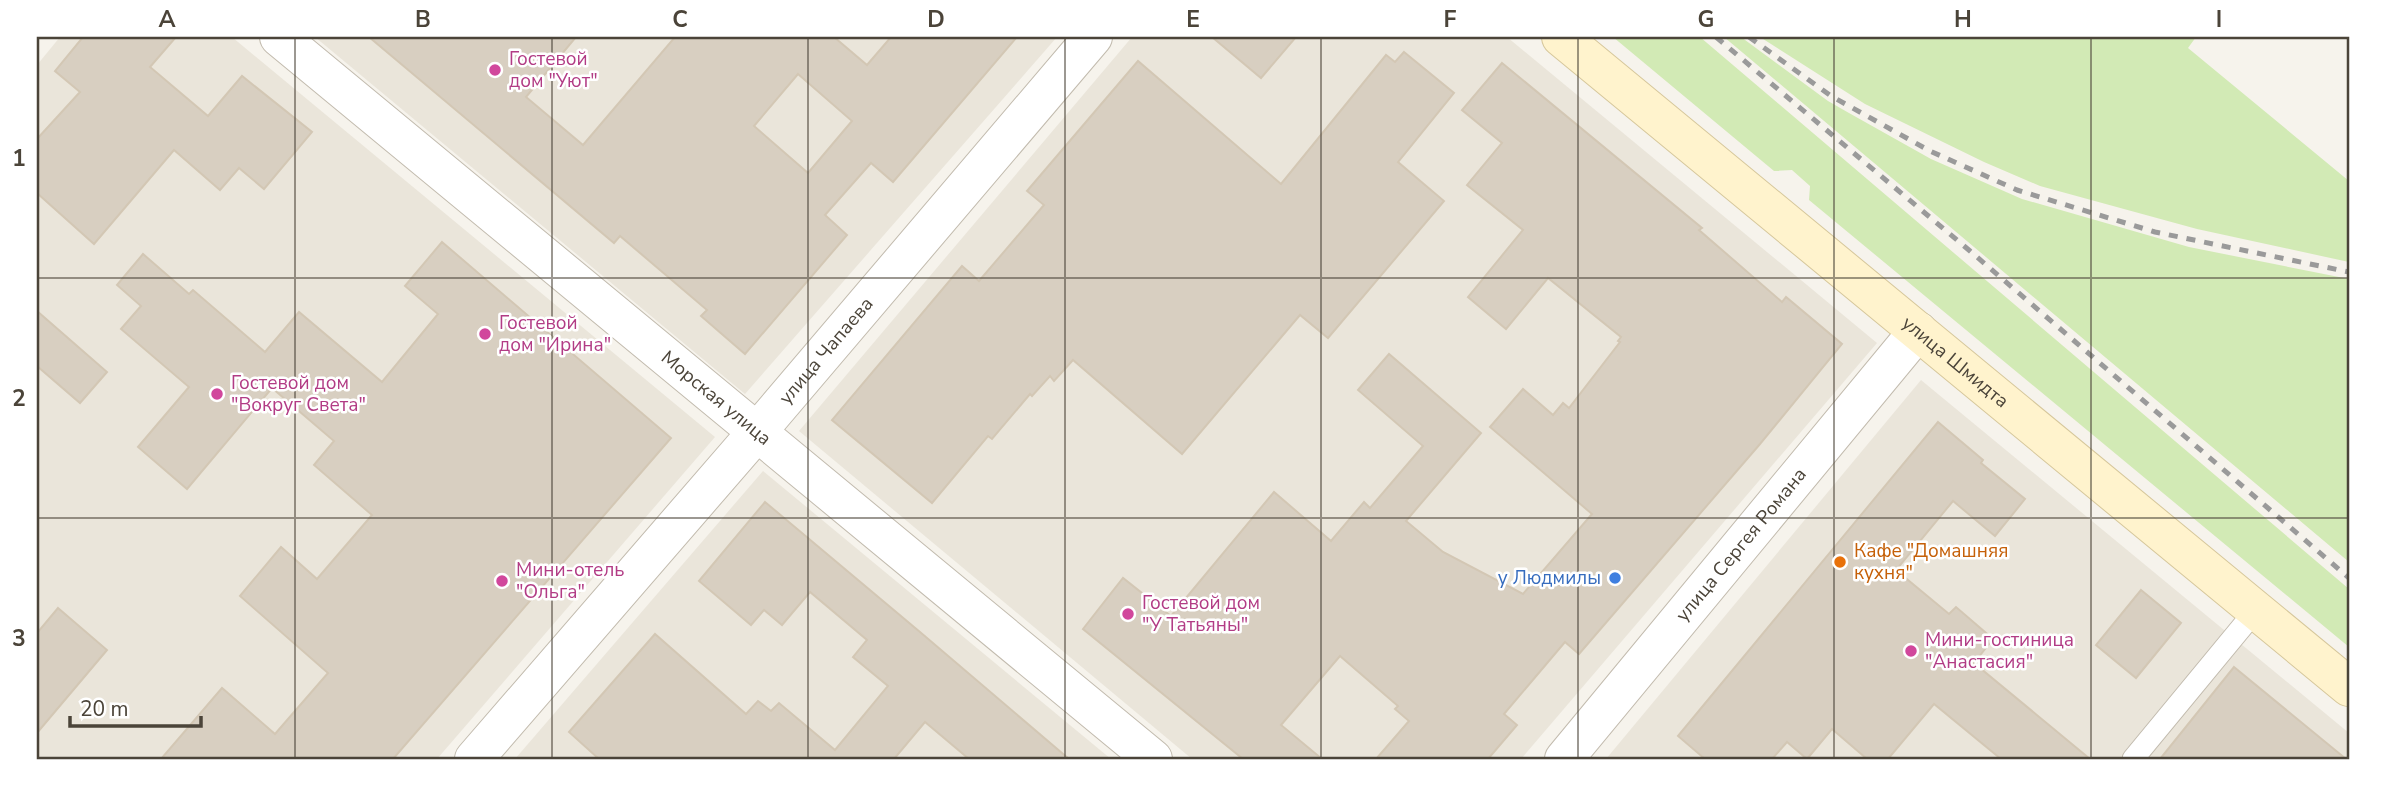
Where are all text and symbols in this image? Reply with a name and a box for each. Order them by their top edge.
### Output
text: A [158,4,176,35]
text: B [415,4,431,35]
text: C [672,4,688,35]
text: D [927,4,945,35]
text: E [1186,4,1200,35]
text: F [1444,4,1457,35]
text: G [1698,4,1714,35]
text: H [1954,4,1972,35]
text: I [2216,4,2222,35]
place label: Гостевой дом "Уют" [509,46,598,94]
marker: Гостевой дом "Уют" [487,62,503,78]
text: 1 [12,143,26,174]
street label: улица Чапаева [773,292,879,410]
place label: Гостевой дом "Ирина" [499,310,611,358]
street label: улица Шмидта [1896,310,2014,414]
marker: Гостевой дом "Ирина" [477,326,493,342]
street label: Морская улица [656,345,777,451]
place label: Гостевой дом "Вокруг Света" [231,370,366,418]
text: 2 [12,383,26,414]
marker: Гостевой дом "Вокруг Света" [209,386,225,402]
street label: улица Сергея Романа [1670,462,1813,627]
place label: Кафе "Домашняя кухня" [1854,538,2008,586]
marker: Кафе "Домашняя кухня" [1832,554,1848,570]
place label: Мини-отель "Ольга" [516,557,625,605]
place label: у Людмилы [1498,565,1601,591]
marker: у Людмилы [1607,570,1623,586]
marker: Мини-отель "Ольга" [494,573,510,589]
place label: Гостевой дом "У Татьяны" [1142,590,1260,638]
marker: Гостевой дом "У Татьяны" [1120,606,1136,622]
text: 3 [12,623,26,654]
place label: Мини-гостиница "Анастасия" [1925,627,2074,675]
marker: Мини-гостиница "Анастасия" [1903,643,1919,659]
scale bar [70,684,201,728]
text: 20 m [80,695,129,723]

